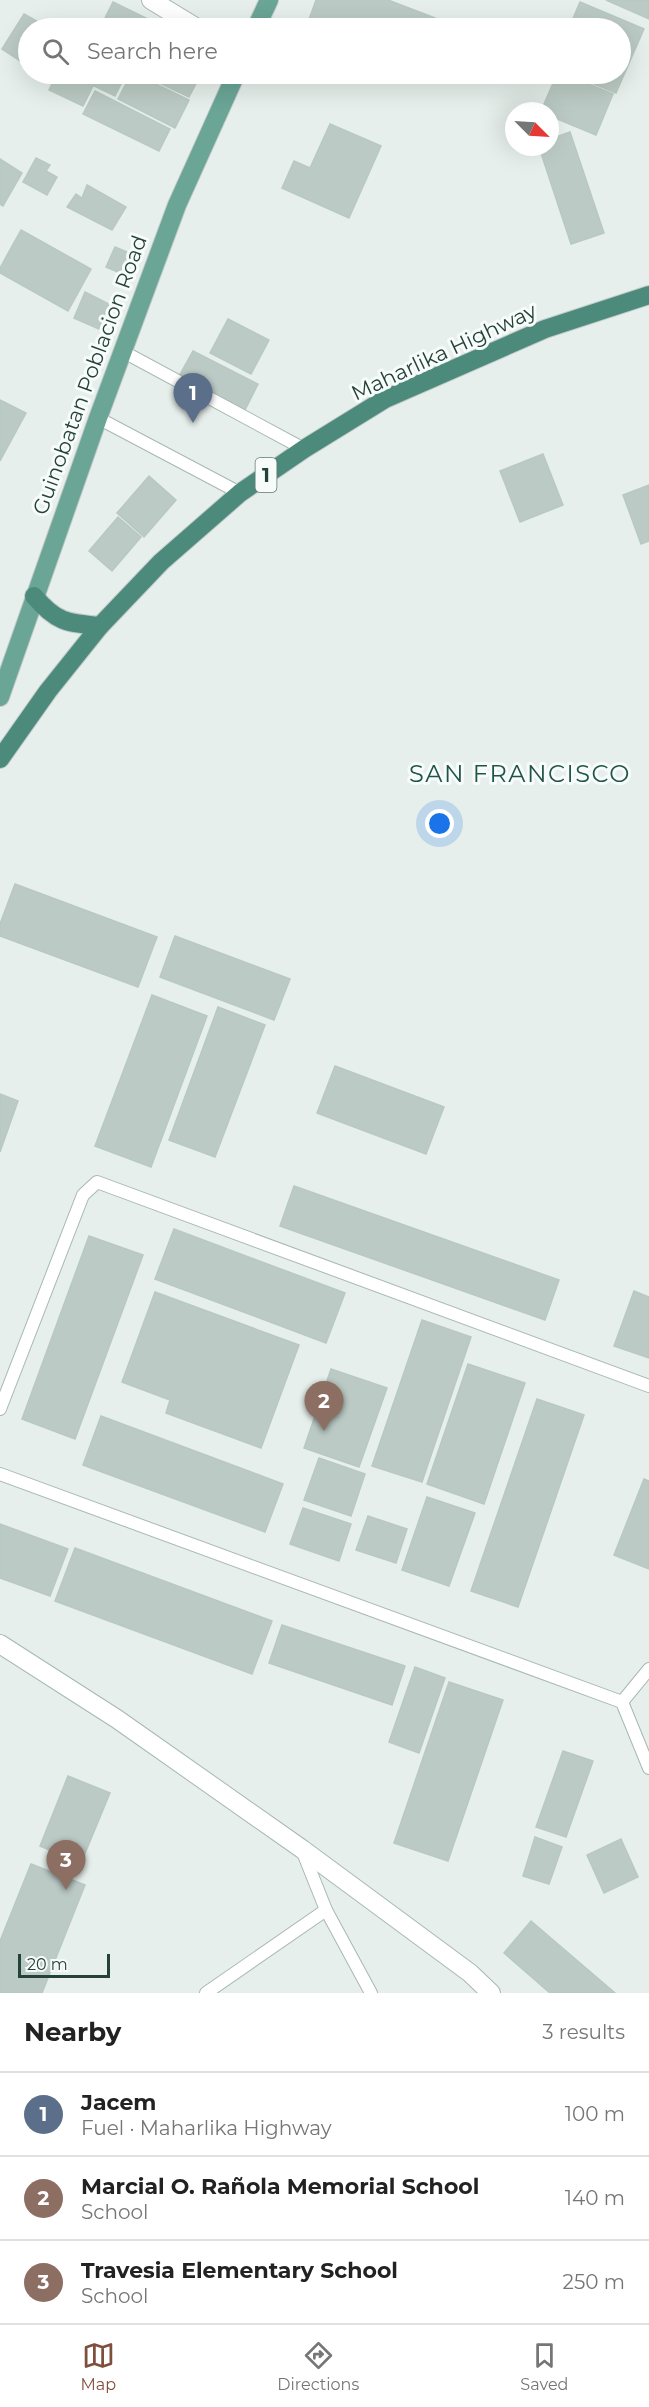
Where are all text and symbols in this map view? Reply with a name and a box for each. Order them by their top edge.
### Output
search box [18,18,631,84]
icon: search [39,35,72,68]
text: Search here [87,38,218,65]
north arrow [505,102,559,156]
street label: Guinobatan Poblacion Road [27,232,152,518]
street label: Maharlika Highway [347,297,541,405]
pin: 1 [174,374,212,423]
road number: 1 [256,458,276,492]
district label: SAN FRANCISCO [409,759,631,788]
your location [425,809,454,838]
pin: 2 [304,1382,344,1431]
pin: 3 [46,1840,86,1890]
scale bar [18,1951,110,1978]
text: 20 m [27,1955,68,1974]
text: Nearby [24,2016,121,2048]
text: 3 results [542,2020,625,2044]
text: Jacem [81,2089,156,2116]
text: 1 [40,2102,47,2126]
text: 100 m [565,2102,625,2126]
text: Fuel · Maharlika Highway [81,2116,331,2140]
text: Marcial O. Rañola Memorial School [81,2173,479,2200]
text: 2 [38,2186,49,2210]
text: 140 m [565,2186,625,2210]
text: School [81,2200,148,2224]
text: Travesia Elementary School [81,2257,398,2284]
text: 3 [38,2270,49,2294]
text: 250 m [563,2270,625,2294]
text: School [81,2284,148,2308]
tab: Map [81,2339,116,2394]
tab: Directions [277,2339,359,2394]
tab: Saved [520,2339,568,2394]

